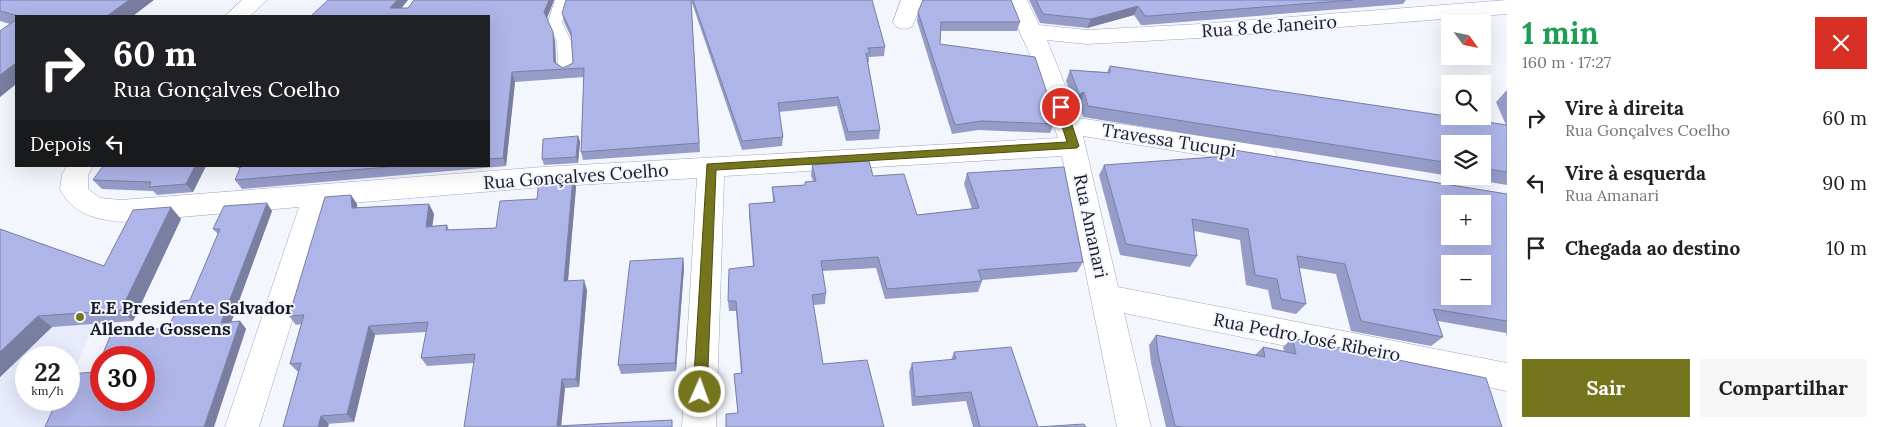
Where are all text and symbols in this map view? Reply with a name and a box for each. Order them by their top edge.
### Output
street label: Rua 8 de Janeiro [1200,10,1338,42]
text: 1 min [1522,14,1599,52]
north arrow [1441,15,1491,65]
map controls [1441,15,1491,305]
button: close [1815,17,1867,69]
text: 60 m [113,31,197,76]
icon: right [30,35,95,100]
text: 160 m · 17:27 [1522,52,1611,72]
text: Rua Gonçalves Coelho [113,75,340,103]
button: search [1441,75,1491,125]
pin [1040,86,1082,128]
icon: arrive [1047,93,1075,121]
text: Vire à direita [1565,96,1684,120]
icon: right [1522,104,1550,132]
text: 60 m [1822,106,1867,130]
street label: Travessa Tucupi [1100,118,1238,162]
text: Rua Gonçalves Coelho [1565,120,1730,140]
icon: left [101,130,129,158]
text: Depois [30,132,91,156]
button: layers [1441,135,1491,185]
street label: Rua Gonçalves Coelho [483,158,669,194]
text: Vire à esquerda [1565,161,1706,185]
icon: left [1522,169,1550,197]
text: 90 m [1822,171,1867,195]
street label: Rua Amanari [1069,172,1113,280]
text: Rua Amanari [1565,185,1659,205]
button: + [1441,195,1491,245]
icon: arrive [1522,234,1550,262]
text: Chegada ao destino [1565,236,1740,260]
text: 10 m [1826,236,1867,260]
button: − [1441,255,1491,305]
place label: E.E Presidente Salvador Allende Gossens [90,296,294,340]
street label: Rua Pedro José Ribeiro [1212,308,1402,366]
marker: E.E Presidente Salvador Allende Gossens [74,311,86,323]
speed limit sign: 30 [90,346,155,411]
text: 22 [34,356,61,388]
button: Sair [1522,359,1690,417]
button: Compartilhar [1700,359,1867,417]
position arrow [673,365,725,417]
text: km/h [31,383,64,398]

